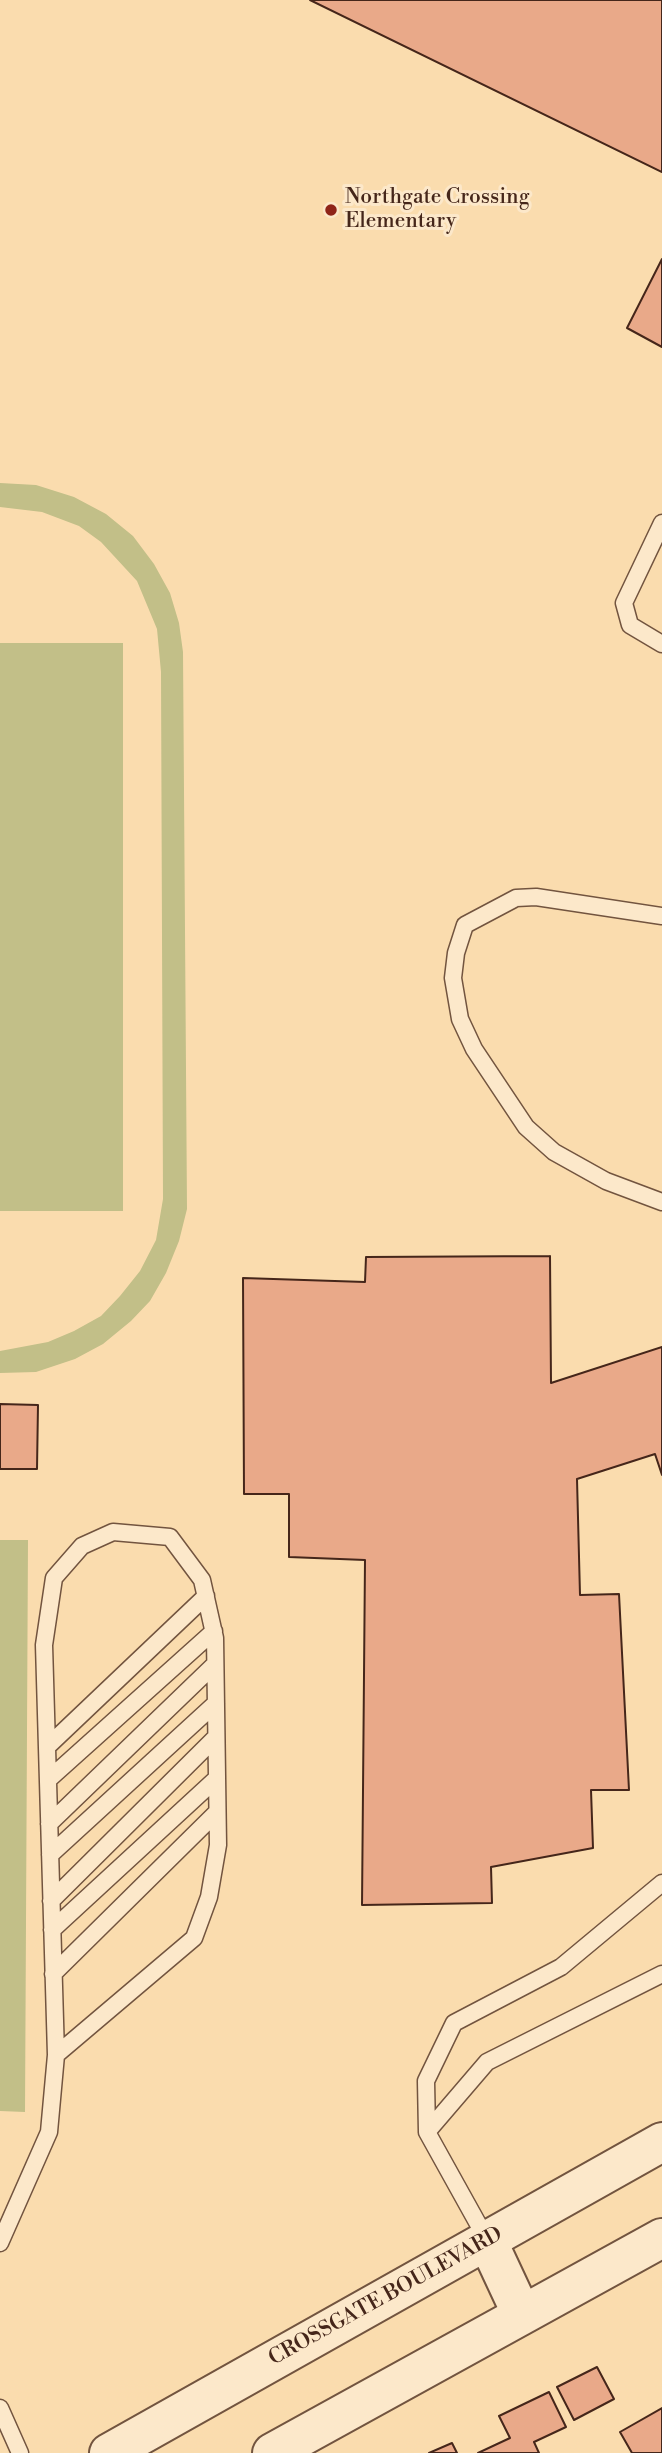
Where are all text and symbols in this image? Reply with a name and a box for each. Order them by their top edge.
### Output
place label: Northgate Crossing Elementary [345,185,530,235]
marker: Northgate Crossing Elementary [323,202,339,218]
street label: CROSSGATE BOULEVARD [265,2222,507,2372]

